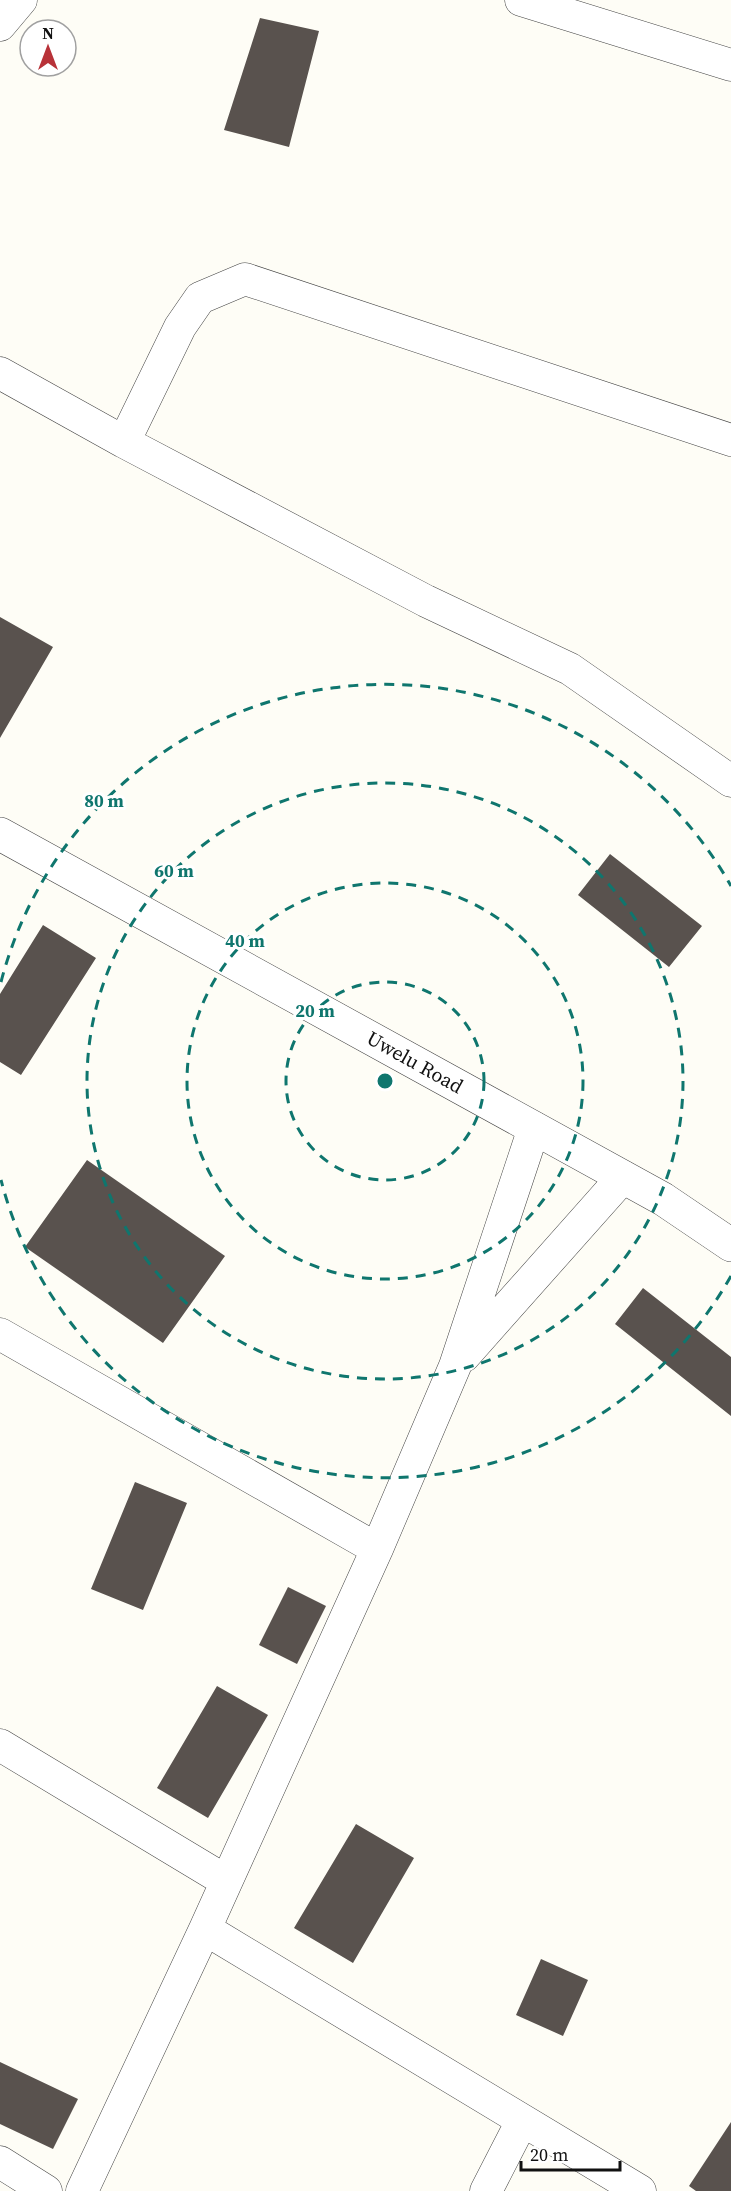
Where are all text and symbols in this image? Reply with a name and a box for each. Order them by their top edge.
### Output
north arrow [18,18,78,78]
text: N [42,22,54,44]
text: 80 m [84,788,124,813]
text: 60 m [154,858,194,883]
text: 40 m [225,928,265,953]
text: 20 m [295,998,335,1023]
street label: Uwelu Road [362,1024,469,1100]
centre of rings [375,1071,395,1091]
scale bar [521,2134,620,2172]
text: 20 m [530,2142,568,2167]

